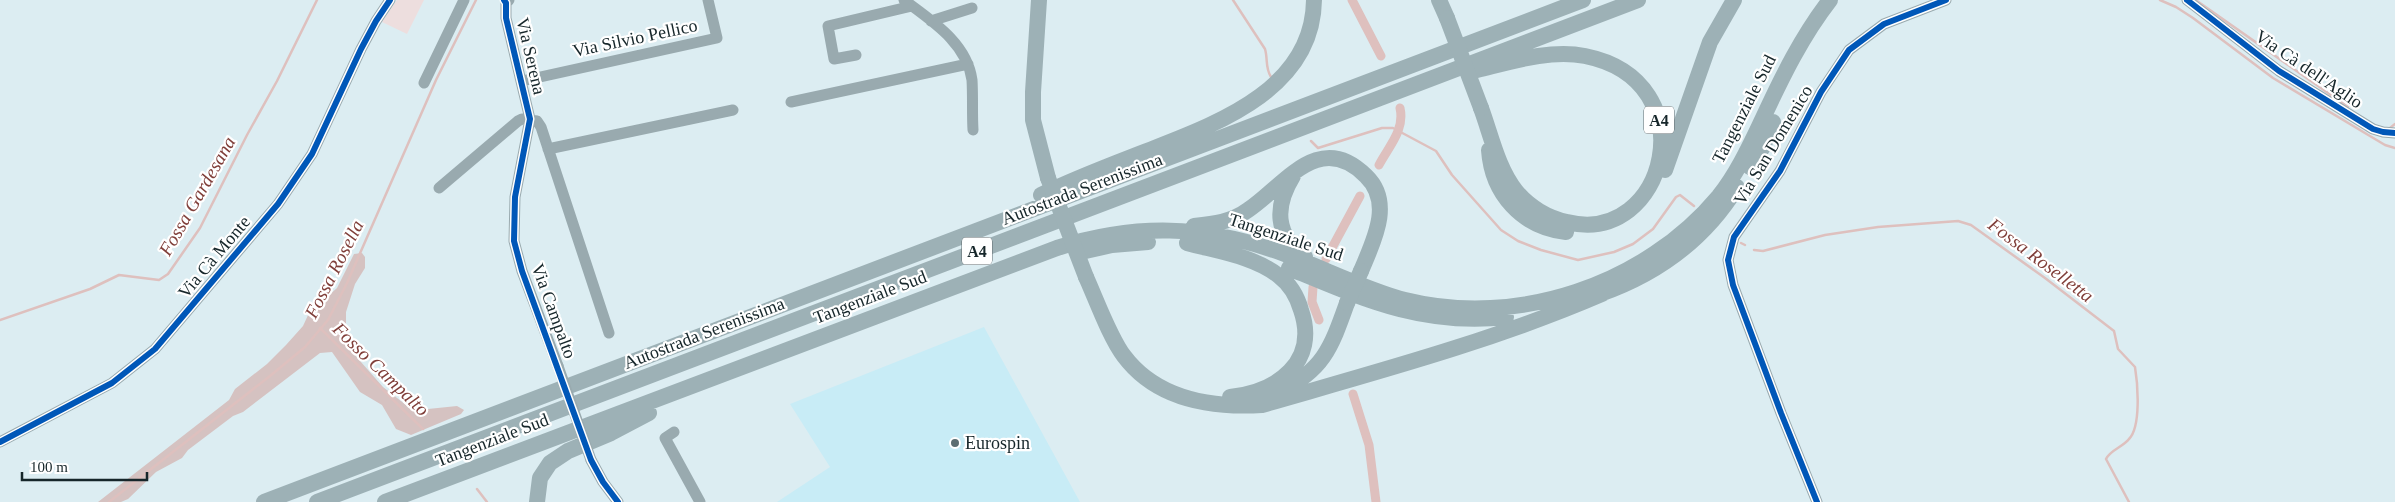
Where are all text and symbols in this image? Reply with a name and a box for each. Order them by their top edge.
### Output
street label: Via Silvio Pellico [571,15,699,61]
street label: Via Serena [512,16,550,96]
street label: Via Cà dell'Aglio [2252,26,2366,112]
street label: Tangenziale Sud [1708,51,1780,167]
street label: Via San Domenico [1729,82,1817,208]
road number: A4 [1644,106,1674,134]
water label: Fossa Gardesana [154,133,240,260]
street label: Autostrada Serenissima [999,149,1165,229]
street label: Tangenziale Sud [1226,209,1346,265]
street label: Via Cà Monte [174,212,254,302]
water label: Fossa Roselletta [1984,213,2098,306]
water label: Fossa Rosella [300,217,368,322]
road number: A4 [962,238,992,264]
street label: Via Campalto [528,261,580,361]
street label: Tangenziale Sud [811,266,929,328]
street label: Autostrada Serenissima [621,293,787,373]
water label: Fosso Campalto [328,317,433,420]
street label: Tangenziale Sud [433,409,551,471]
place label: Eurospin [965,433,1030,453]
marker: Eurospin [949,437,961,449]
scale bar [22,450,148,482]
text: 100 m [30,459,68,475]

